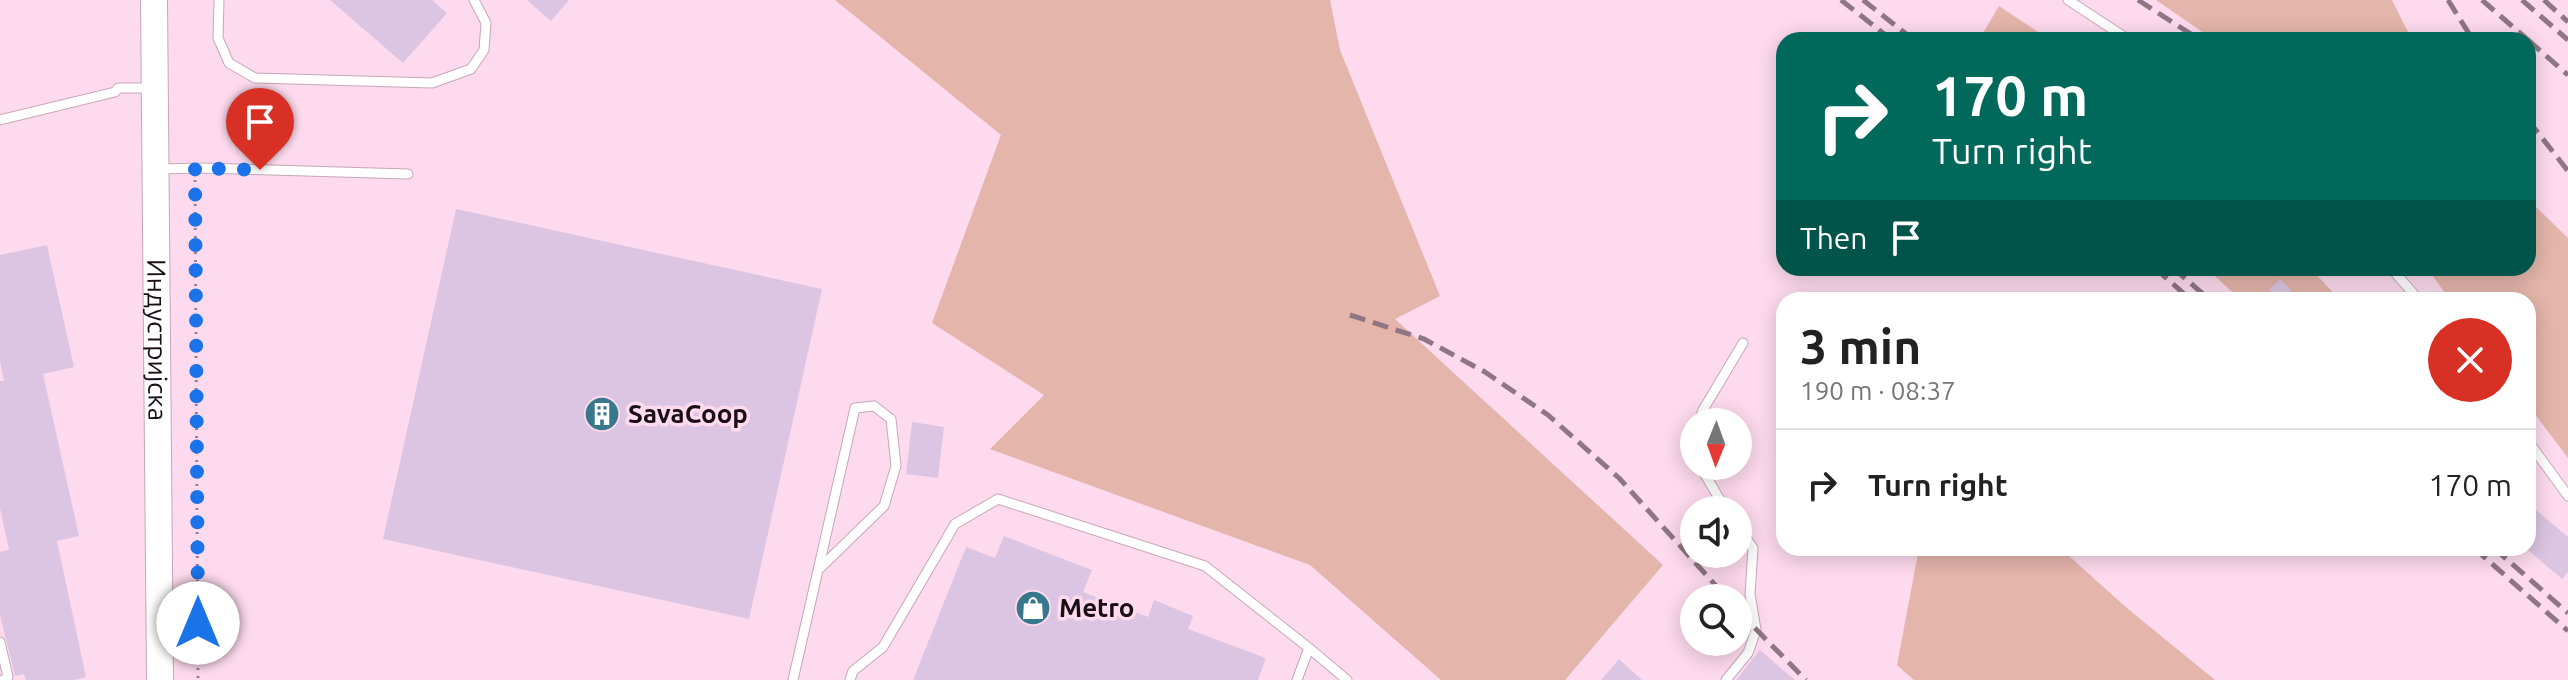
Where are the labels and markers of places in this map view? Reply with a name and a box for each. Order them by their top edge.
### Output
pin [226,88,294,170]
building icon: SavaCoop [583,395,621,433]
place label: SavaCoop [628,399,748,428]
shop icon: Metro [1014,589,1052,627]
place label: Metro [1059,593,1134,622]

